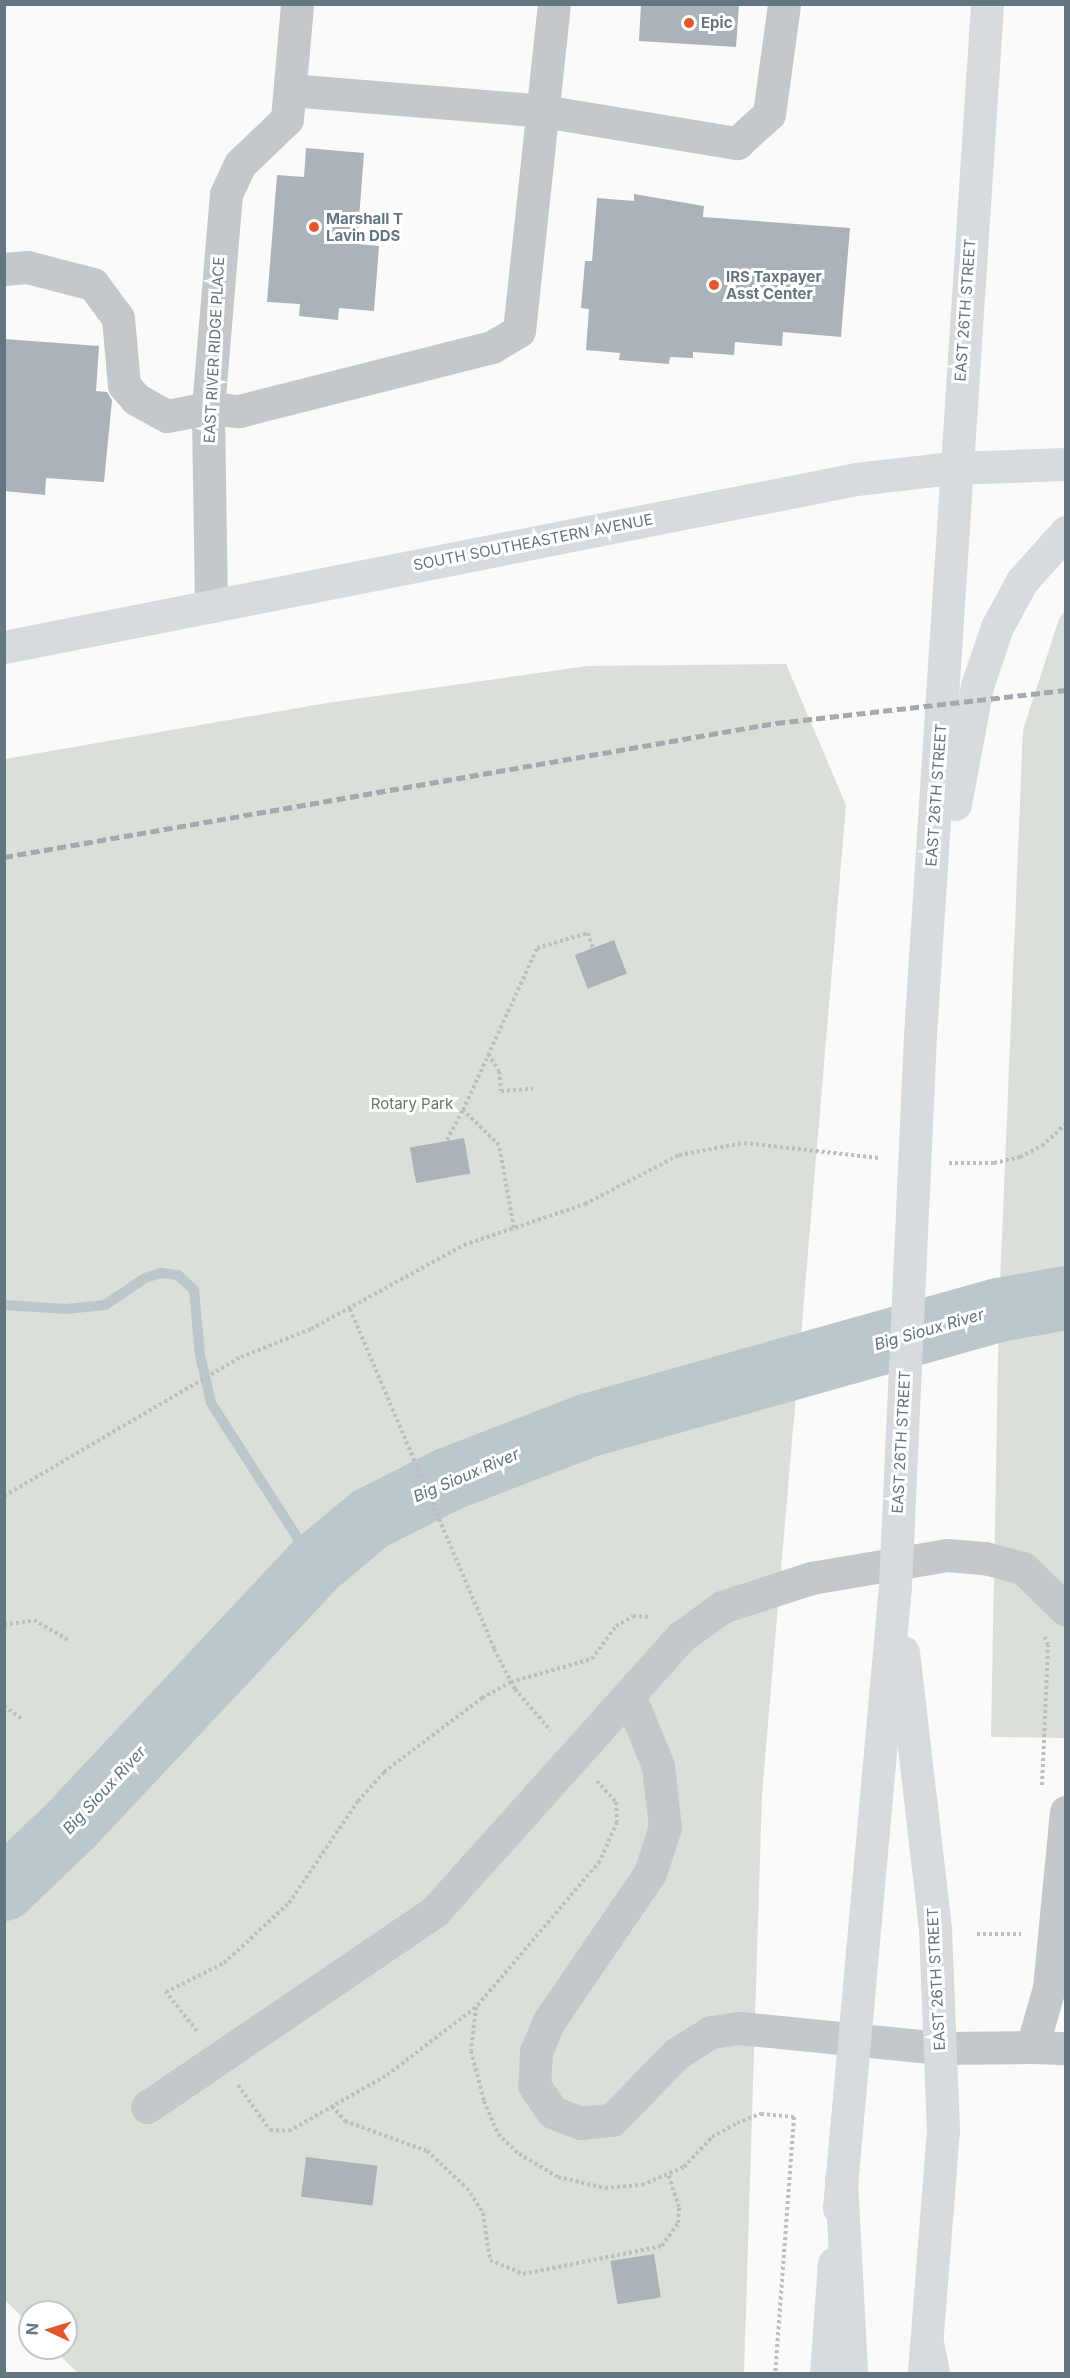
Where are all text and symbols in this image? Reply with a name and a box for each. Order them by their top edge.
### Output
place label: Epic [701,14,732,32]
marker: Epic [682,16,696,30]
place label: Marshall T Lavin DDS [326,209,403,244]
marker: Marshall T Lavin DDS [307,220,321,234]
street label: EAST 26TH STREET [951,238,979,382]
street label: EAST RIVER RIDGE PLACE [200,256,228,444]
place label: IRS Taxpayer Asst Center [726,267,822,302]
marker: IRS Taxpayer Asst Center [707,278,721,292]
street label: SOUTH SOUTHEASTERN AVENUE [412,510,654,574]
street label: EAST 26TH STREET [922,723,950,867]
park label: Rotary Park [371,1095,453,1113]
water label: Big Sioux River [872,1304,986,1354]
street label: EAST 26TH STREET [888,1370,914,1514]
water label: Big Sioux River [410,1444,522,1506]
water label: Big Sioux River [58,1742,150,1838]
street label: EAST 26TH STREET [923,1907,949,2051]
north arrow [18,2300,78,2360]
text: N [22,2322,42,2336]

